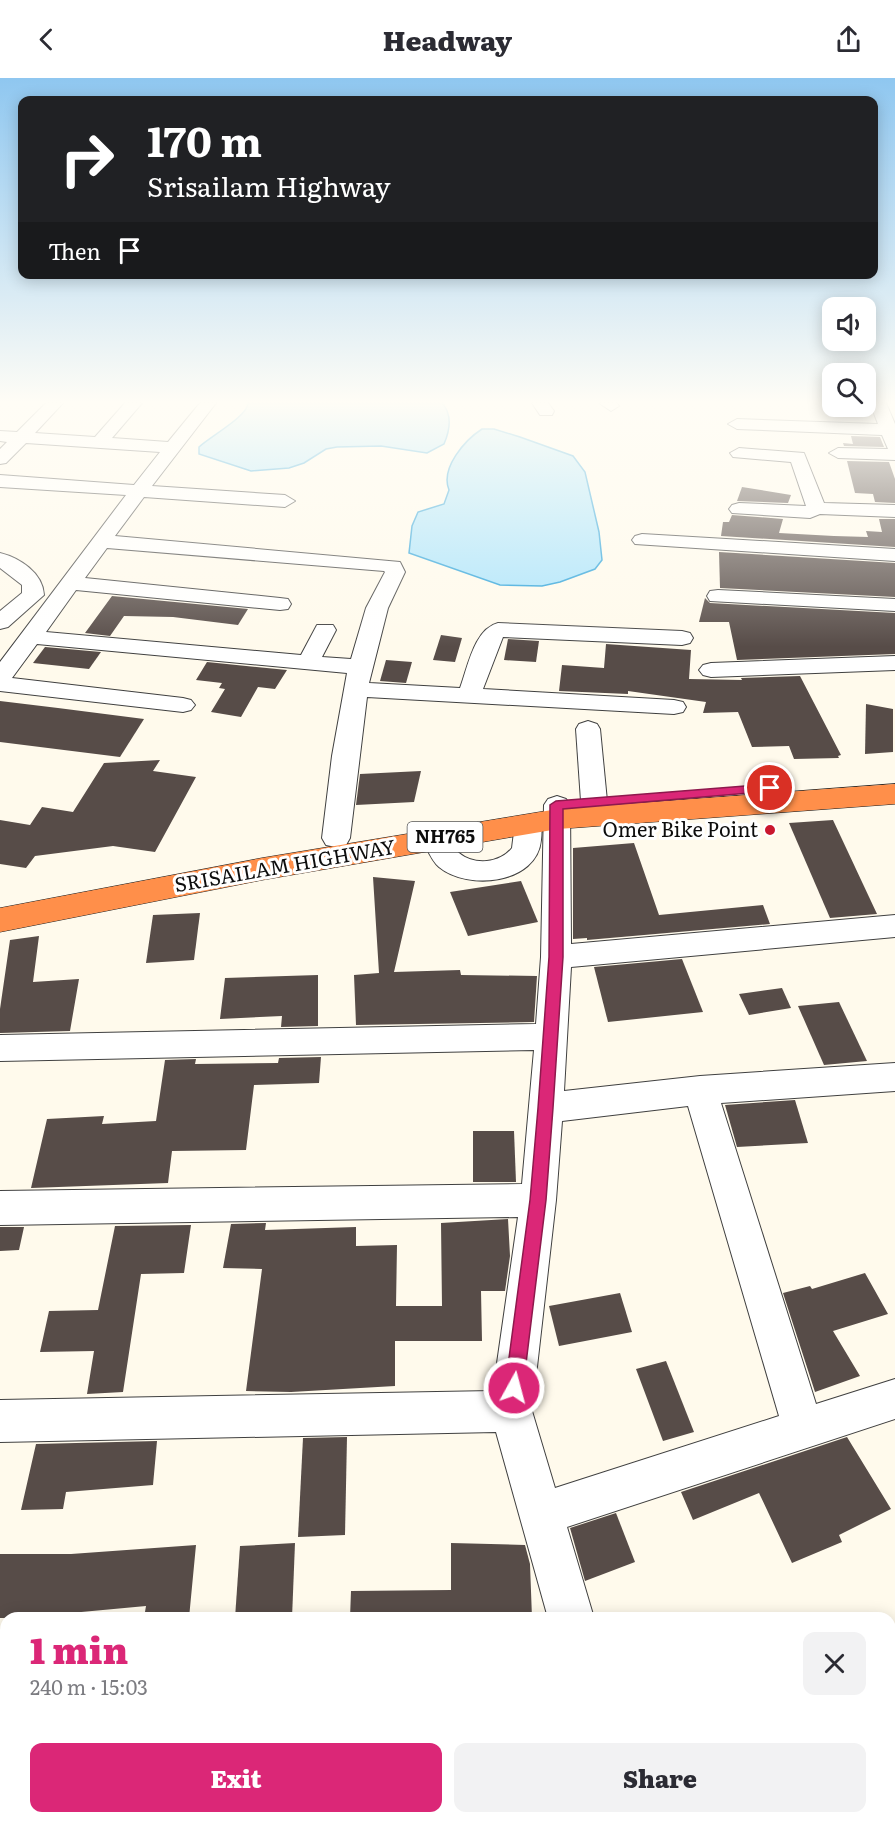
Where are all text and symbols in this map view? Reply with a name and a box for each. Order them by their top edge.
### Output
text: Headway [383,19,512,59]
icon: back [30,23,63,56]
icon: share [832,23,865,56]
text: 170 m [147,108,262,170]
icon: right [48,120,126,198]
text: Srisailam Highway [147,165,390,205]
text: Then [48,234,101,267]
icon: arrive [113,234,146,267]
map controls [822,297,876,417]
button: sound [822,297,876,351]
button: search [822,363,876,417]
pin [744,762,795,813]
icon: arrive [753,771,786,804]
place label: Omer Bike Point [603,813,758,843]
road number: NH765 [408,822,482,852]
marker: Omer Bike Point [763,823,777,837]
street label: SRISAILAM HIGHWAY [172,830,397,898]
position arrow [482,1356,546,1420]
text: 1 min [30,1622,128,1675]
button: close [803,1632,866,1695]
text: 240 m · 15:03 [30,1671,148,1701]
button: Exit [30,1743,442,1812]
button: Share [454,1743,866,1812]

